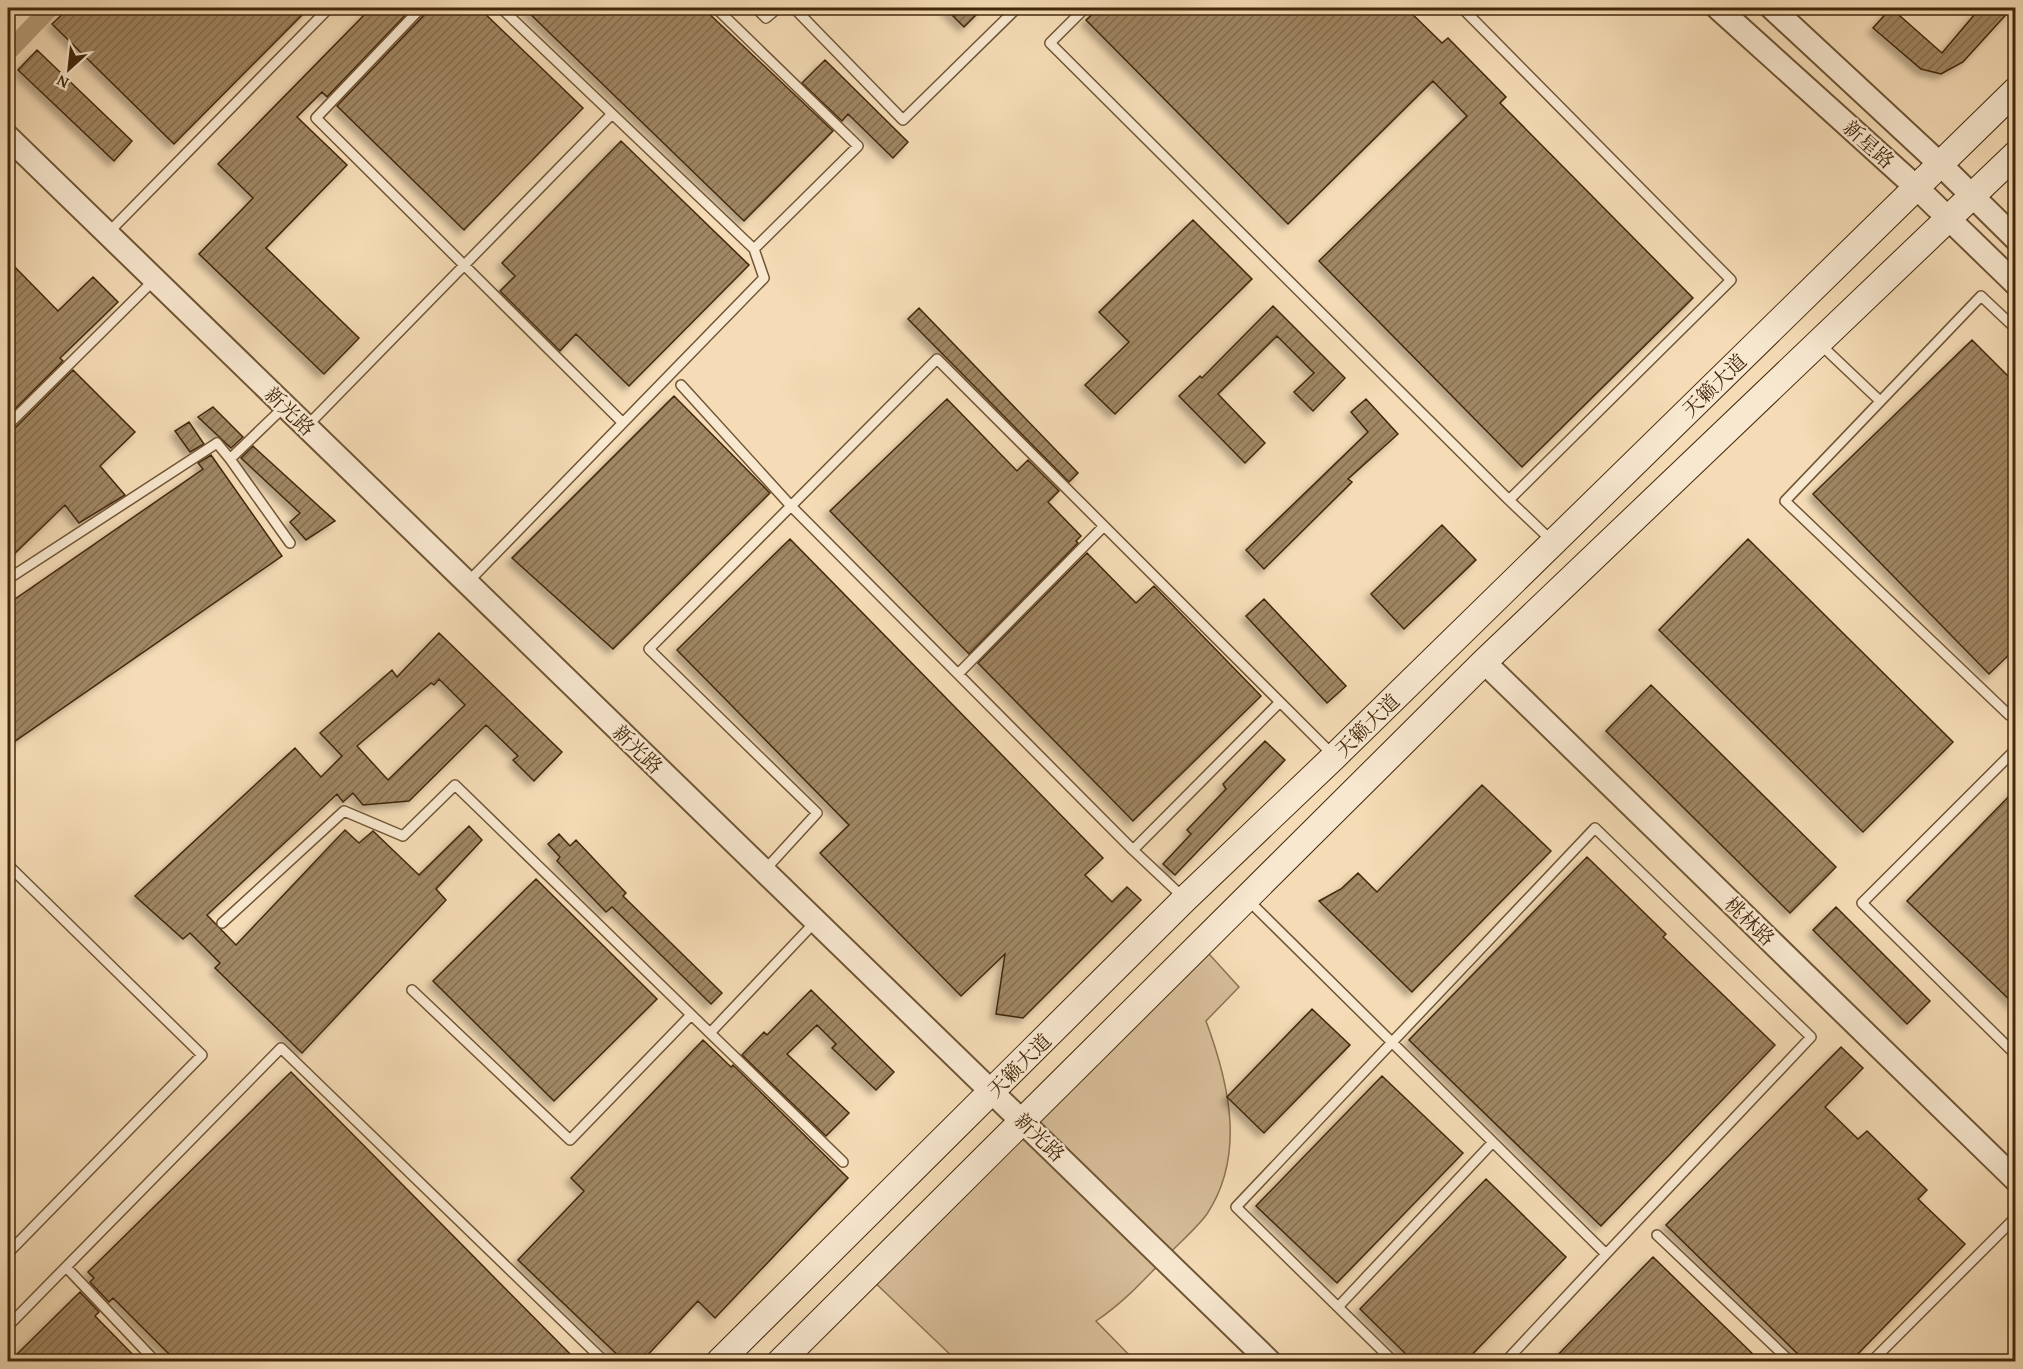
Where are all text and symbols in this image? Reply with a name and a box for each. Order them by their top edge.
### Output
north arrow [39,39,99,99]
text: N [52,69,72,95]
street label: 新星路 [1837,113,1901,175]
street label: 天籁大道 [1675,347,1753,423]
street label: 新光路 [258,380,322,442]
street label: 天籁大道 [1328,687,1406,763]
street label: 新光路 [606,718,670,780]
street label: 桃林路 [1718,890,1782,952]
street label: 天籁大道 [980,1026,1058,1104]
street label: 新光路 [1008,1106,1072,1168]

